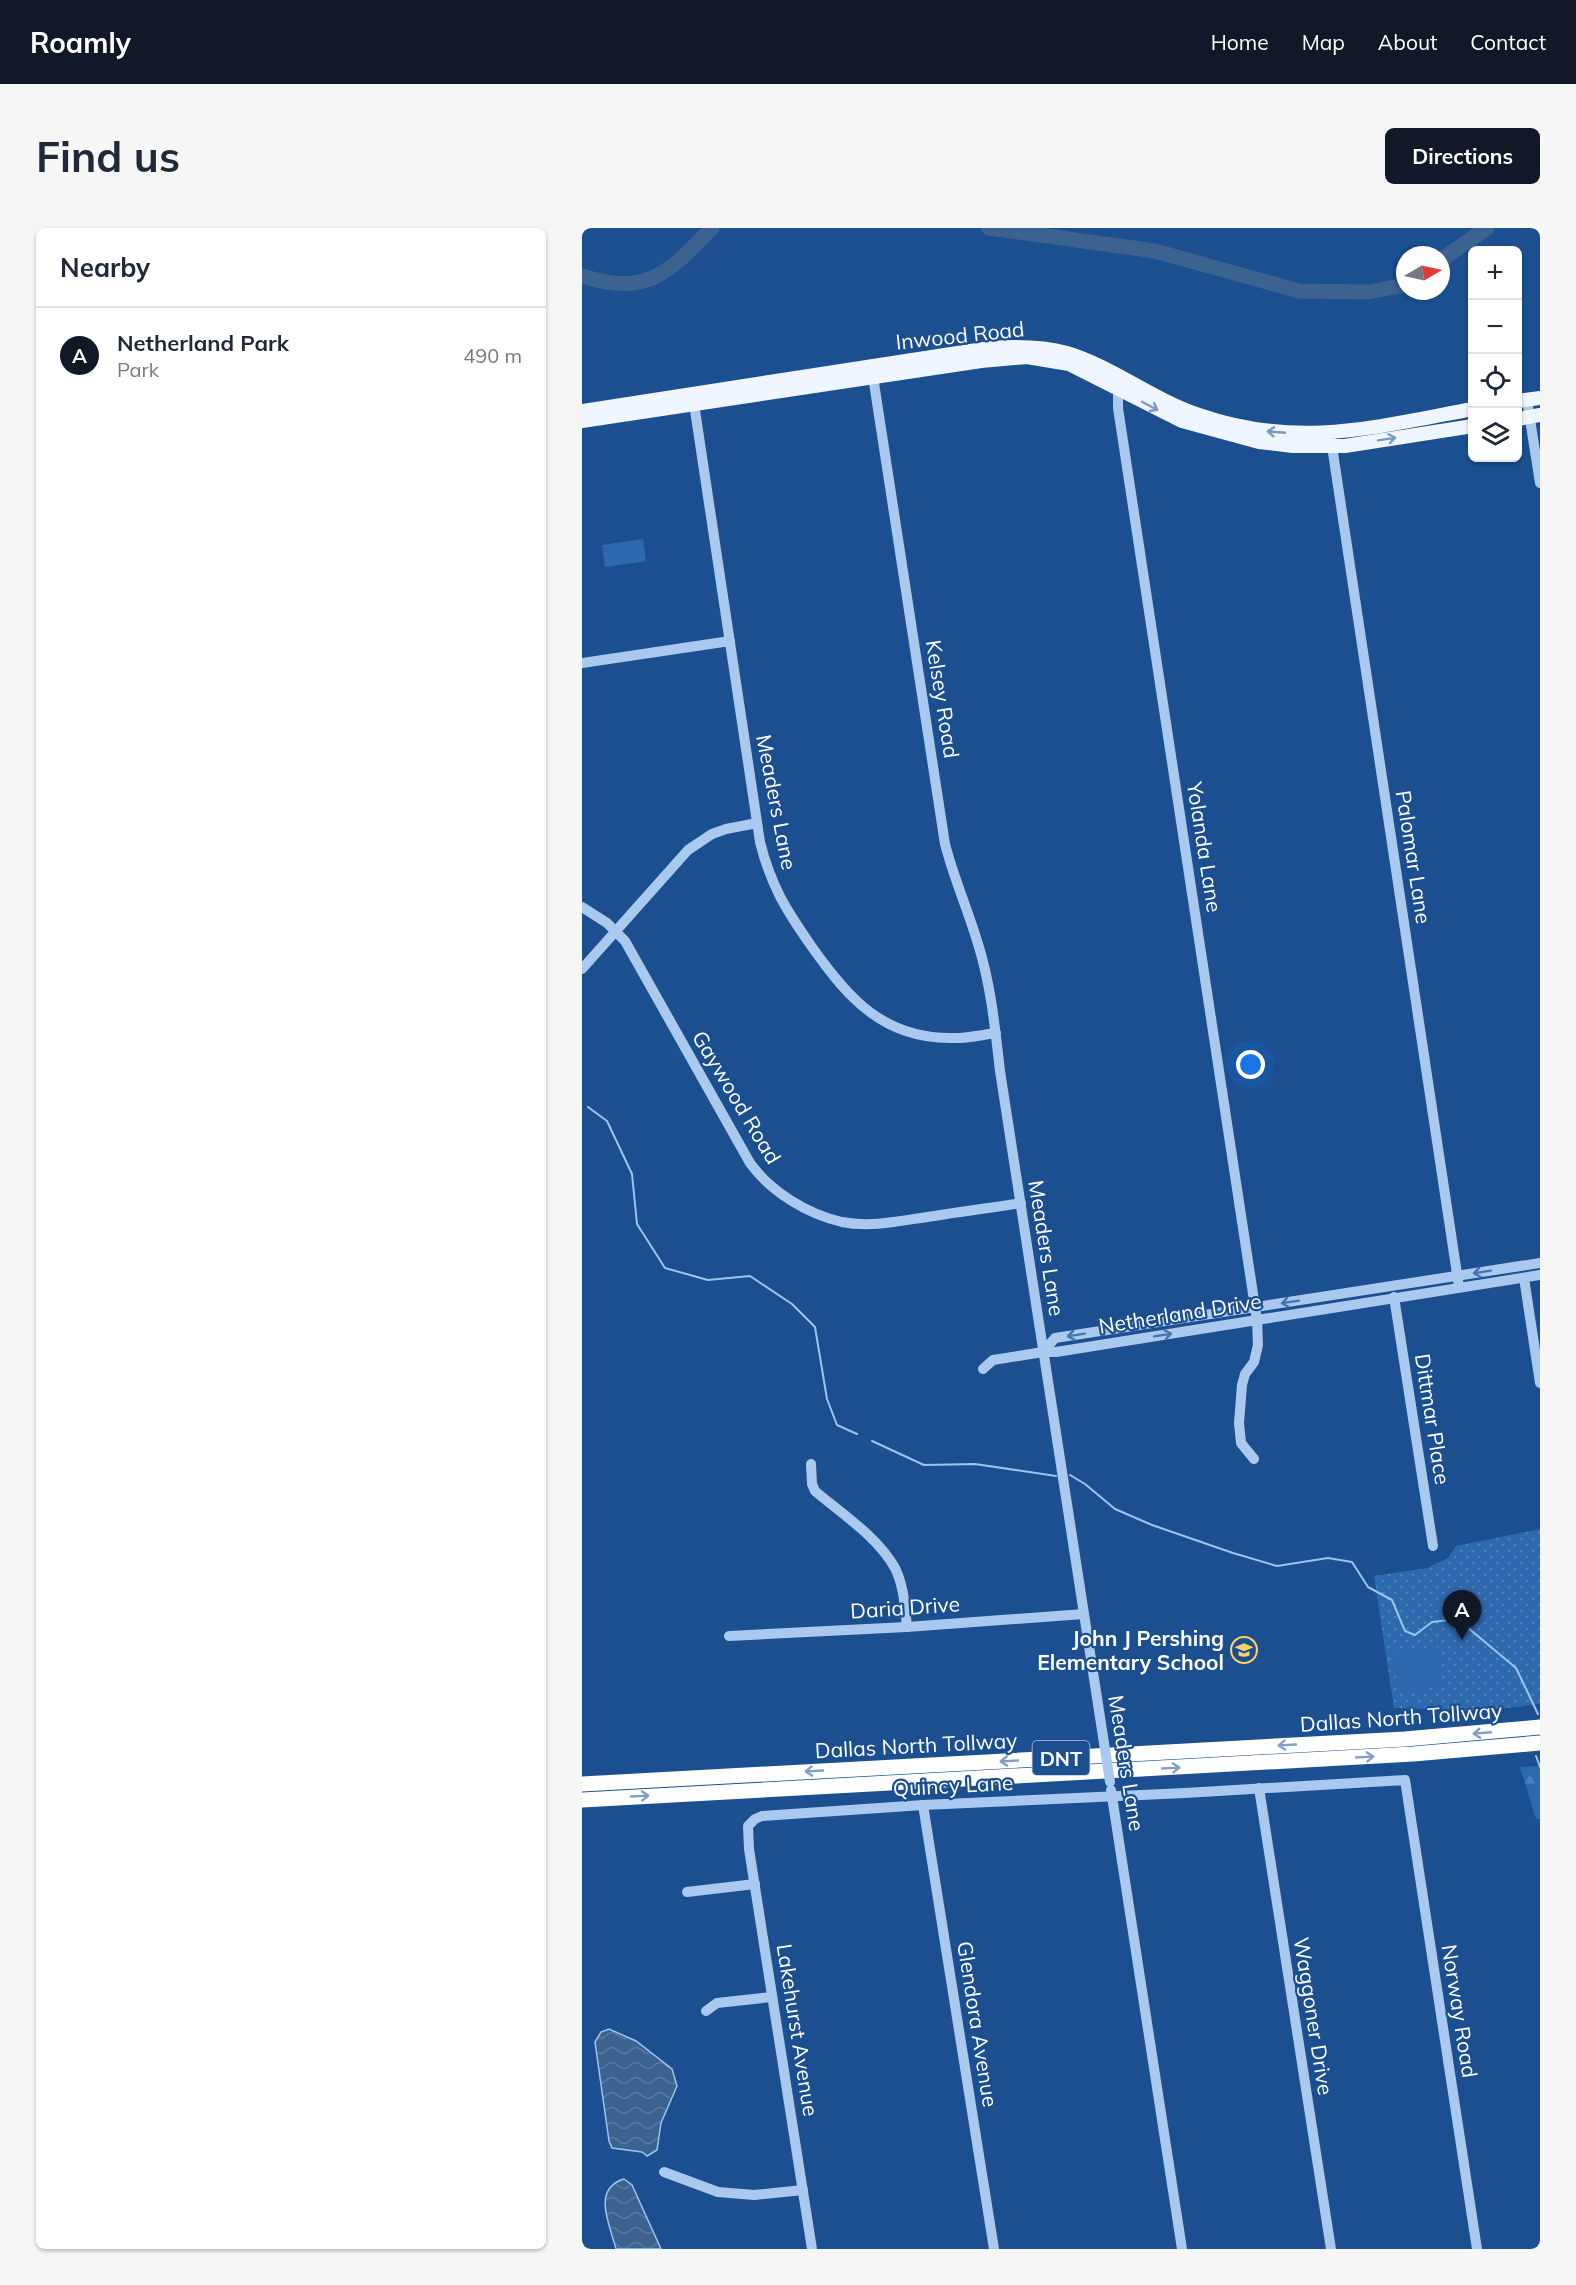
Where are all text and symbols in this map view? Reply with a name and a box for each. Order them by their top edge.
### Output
text: Roamly [30,25,131,60]
text: Home [1211,29,1269,55]
text: Map [1302,29,1345,55]
text: About [1378,29,1437,55]
text: Contact [1470,29,1546,55]
button: Directions [1385,128,1540,184]
text: Find us [36,130,180,183]
north arrow [1396,246,1450,300]
map controls [1468,246,1522,462]
button: + [1468,246,1522,300]
text: Nearby [60,251,150,284]
button: − [1468,300,1522,354]
street label: Inwood Road [894,315,1026,355]
text: Netherland Park [117,329,289,357]
text: A [72,343,87,368]
text: 490 m [463,343,522,368]
button: locate [1468,354,1522,408]
text: Park [117,357,159,382]
one-way arrow [1141,400,1158,412]
button: layers [1468,408,1522,462]
one-way arrow [1267,426,1287,437]
one-way arrow [1377,434,1397,445]
street label: Kelsey Road [921,638,965,760]
street label: Meaders Lane [751,732,803,872]
street label: Yolanda Lane [1182,779,1228,914]
street label: Palomar Lane [1391,788,1437,926]
street label: Gaywood Road [687,1026,787,1168]
your location [1236,1050,1265,1079]
street label: Meaders Lane [1023,1178,1071,1318]
one-way arrow [1473,1267,1493,1278]
street label: Netherland Drive [1097,1287,1263,1339]
one-way arrow [1280,1297,1300,1308]
one-way arrow [1067,1329,1086,1340]
one-way arrow [1153,1329,1173,1340]
street label: Dittmar Place [1410,1352,1456,1486]
street label: Daria Drive [849,1590,961,1624]
pin: A [1442,1590,1482,1640]
place label: John J Pershing Elementary School [1037,1625,1224,1675]
school or university icon: John J Pershing Elementary School [1229,1635,1259,1665]
street label: Meaders Lane [1103,1693,1151,1833]
street label: Dallas North Tollway [1299,1697,1503,1737]
street label: Dallas North Tollway [814,1727,1018,1763]
one-way arrow [1472,1728,1492,1739]
one-way arrow [1278,1740,1298,1751]
road number: DNT [1032,1741,1090,1775]
one-way arrow [1355,1751,1375,1762]
one-way arrow [999,1755,1019,1766]
one-way arrow [1160,1762,1180,1773]
one-way arrow [804,1766,824,1777]
street label: Quincy Lane [892,1769,1014,1801]
one-way arrow [630,1791,650,1802]
street label: Waggoner Drive [1289,1935,1339,2097]
street label: Glendora Avenue [952,1939,1004,2109]
street label: Lakehurst Avenue [772,1942,824,2118]
street label: Norway Road [1437,1942,1483,2080]

